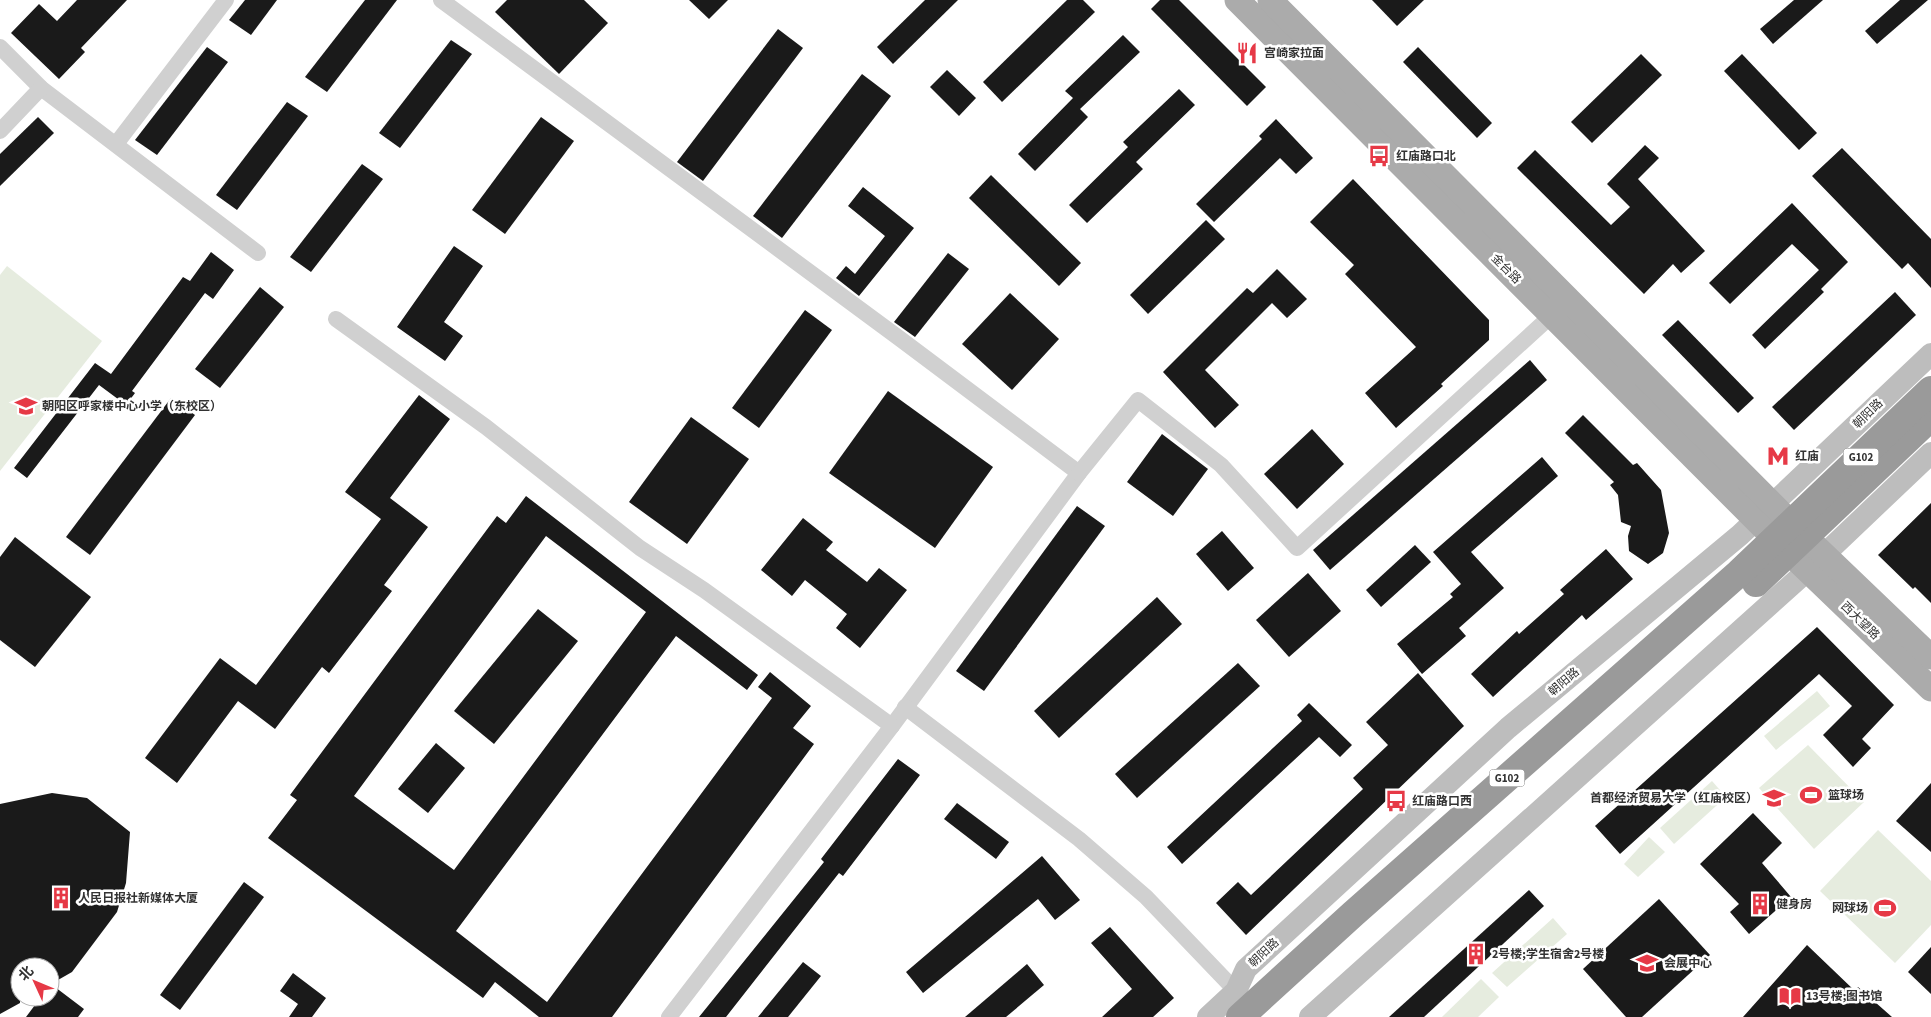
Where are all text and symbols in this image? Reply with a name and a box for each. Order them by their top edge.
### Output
restaurant icon: 宫崎家拉面 [1234,40,1260,66]
place label: 宫崎家拉面 [1264,45,1324,62]
bus stop icon: 红庙路口北 [1366,143,1392,169]
place label: 红庙路口北 [1396,148,1456,165]
street label: 金台路 [1487,250,1525,288]
school or university icon: 朝阳区呼家楼中心小学（东校区） [13,393,39,419]
street label: 朝阳路 [1849,395,1887,433]
place label: 朝阳区呼家楼中心小学（东校区） [42,398,222,415]
metro station icon: 红庙 [1765,443,1791,469]
place label: 红庙 [1795,448,1819,465]
road number: G102 [1844,448,1878,466]
street label: 西大望路 [1837,598,1883,644]
street label: 朝阳路 [1545,664,1583,700]
road number: G102 [1490,770,1524,786]
sports icon: 篮球场 [1798,782,1824,808]
school or university icon: 首都经济贸易大学（红庙校区） [1761,785,1787,811]
place label: 篮球场 [1828,787,1864,804]
bus stop icon: 红庙路口西 [1383,788,1409,814]
place label: 首都经济贸易大学（红庙校区） [1590,790,1758,807]
place label: 红庙路口西 [1412,793,1472,810]
building icon: 人民日报社新媒体大厦 [48,885,74,911]
place label: 人民日报社新媒体大厦 [78,890,198,907]
building icon: 健身房 [1747,891,1773,917]
sports icon: 网球场 [1872,895,1898,921]
place label: 健身房 [1776,896,1812,913]
place label: 网球场 [1832,900,1868,917]
street label: 朝阳路 [1245,935,1283,971]
building icon: 2号楼;学生宿舍2号楼 [1463,941,1489,967]
place label: 2号楼;学生宿舍2号楼 [1492,946,1604,963]
school or university icon: 会展中心 [1634,950,1660,976]
place label: 会展中心 [1664,955,1712,972]
north arrow [10,957,60,1007]
text: 北 [14,962,38,986]
library icon: 13号楼;图书馆 [1777,983,1803,1009]
place label: 13号楼;图书馆 [1806,988,1882,1005]

